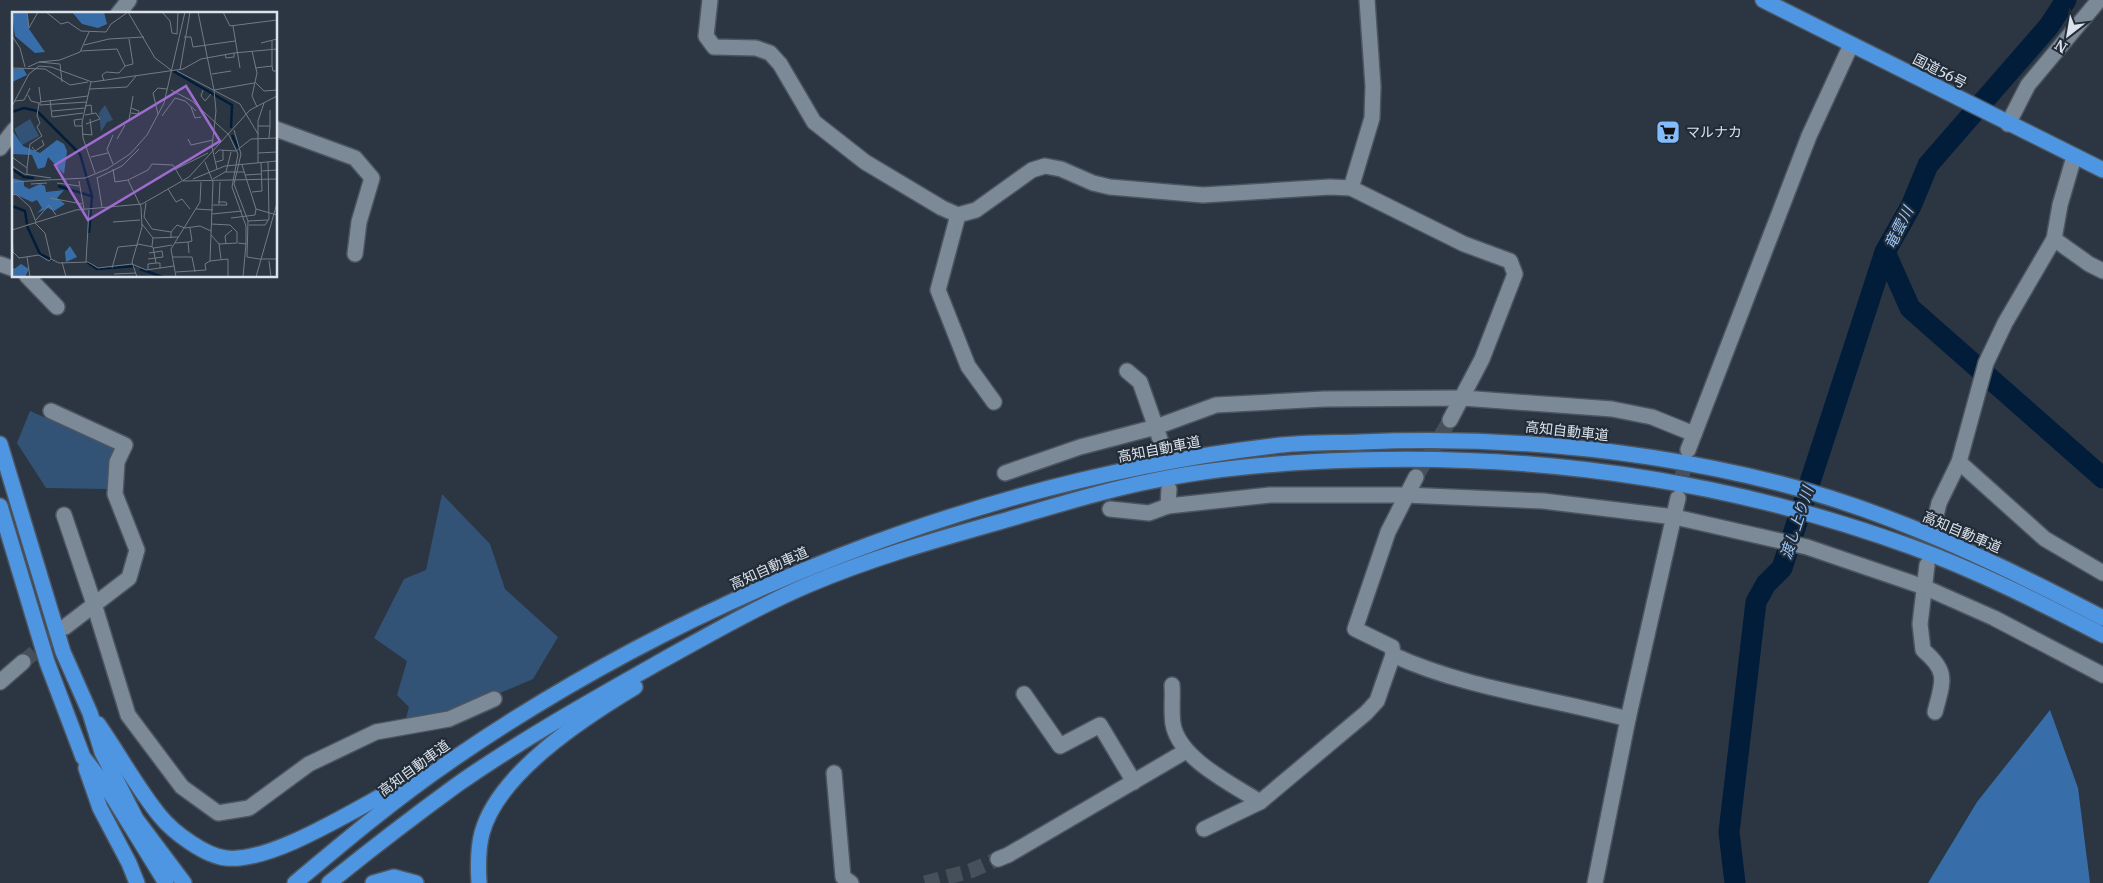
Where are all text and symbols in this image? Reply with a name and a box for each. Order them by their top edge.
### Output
north arrow [2043,10,2093,60]
inset map [12,12,278,278]
text: N [2052,36,2071,57]
street label: 国道56号 [1910,50,1970,92]
supermarket icon: マルナカ [1655,119,1681,145]
place label: マルナカ [1686,123,1742,141]
water label: 竜雲川 [1880,202,1918,252]
street label: 高知自動車道 [1524,418,1610,444]
street label: 高知自動車道 [1116,432,1202,466]
water label: 渡し上り川 [1776,482,1818,561]
street label: 高知自動車道 [1920,507,2004,557]
street label: 高知自動車道 [727,543,811,593]
street label: 高知自動車道 [375,736,453,800]

